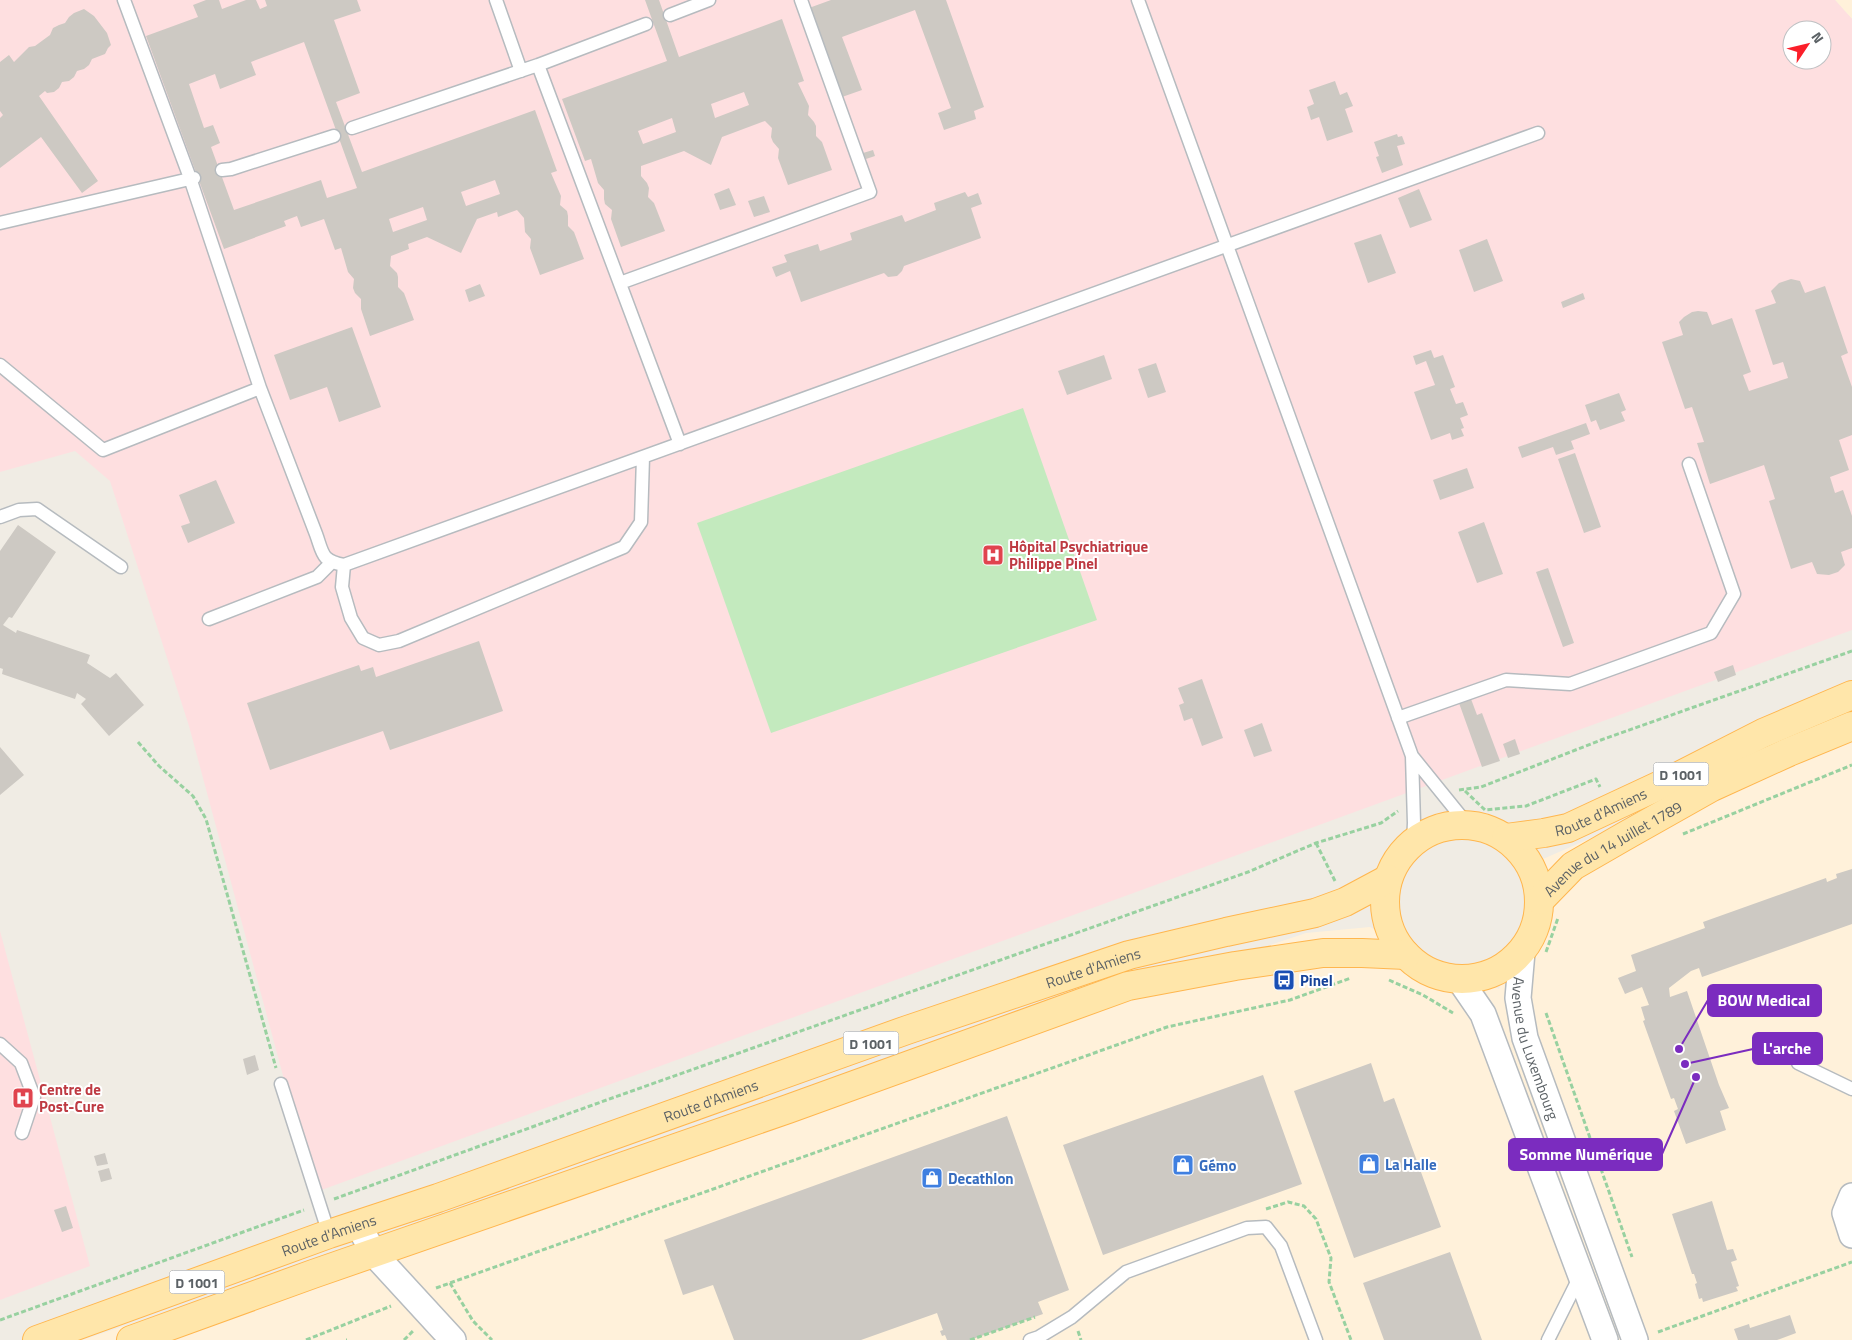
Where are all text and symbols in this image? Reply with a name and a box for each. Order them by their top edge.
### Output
north arrow [1782,20,1832,70]
text: N [1807,27,1829,47]
place label: Hôpital Psychiatrique Philippe Pinel [1009,535,1149,575]
hospital icon: Hôpital Psychiatrique Philippe Pinel [981,543,1005,567]
road number: D 1001 [1654,762,1708,786]
street label: Route d'Amiens [1553,781,1651,842]
street label: Avenue du 14 Juillet 1789 [1538,795,1686,902]
street label: Route d'Amiens [1042,941,1143,994]
bus stop icon: Pinel [1272,968,1296,992]
place label: Pinel [1300,969,1333,992]
street label: Avenue du Luxembourg [1506,976,1565,1123]
callout: BOW Medical [1708,985,1821,1016]
text: BOW Medical [1718,988,1810,1012]
road number: D 1001 [844,1032,898,1054]
callout: L'arche [1753,1033,1822,1064]
text: L'arche [1763,1036,1811,1060]
street label: Route d'Amiens [660,1073,761,1128]
place label: Centre de Post-Cure [39,1078,104,1118]
hospital icon: Centre de Post-Cure [11,1086,35,1110]
callout: Somme Numérique [1509,1139,1662,1170]
text: Somme Numérique [1519,1142,1653,1166]
shop icon: La Halle [1357,1152,1381,1176]
shop icon: Gémo [1171,1153,1195,1177]
place label: La Halle [1385,1153,1437,1176]
place label: Gémo [1199,1154,1236,1177]
shop icon: Decathlon [920,1166,944,1190]
place label: Decathlon [948,1167,1014,1190]
street label: Route d'Amiens [278,1208,379,1262]
road number: D 1001 [170,1270,224,1294]

